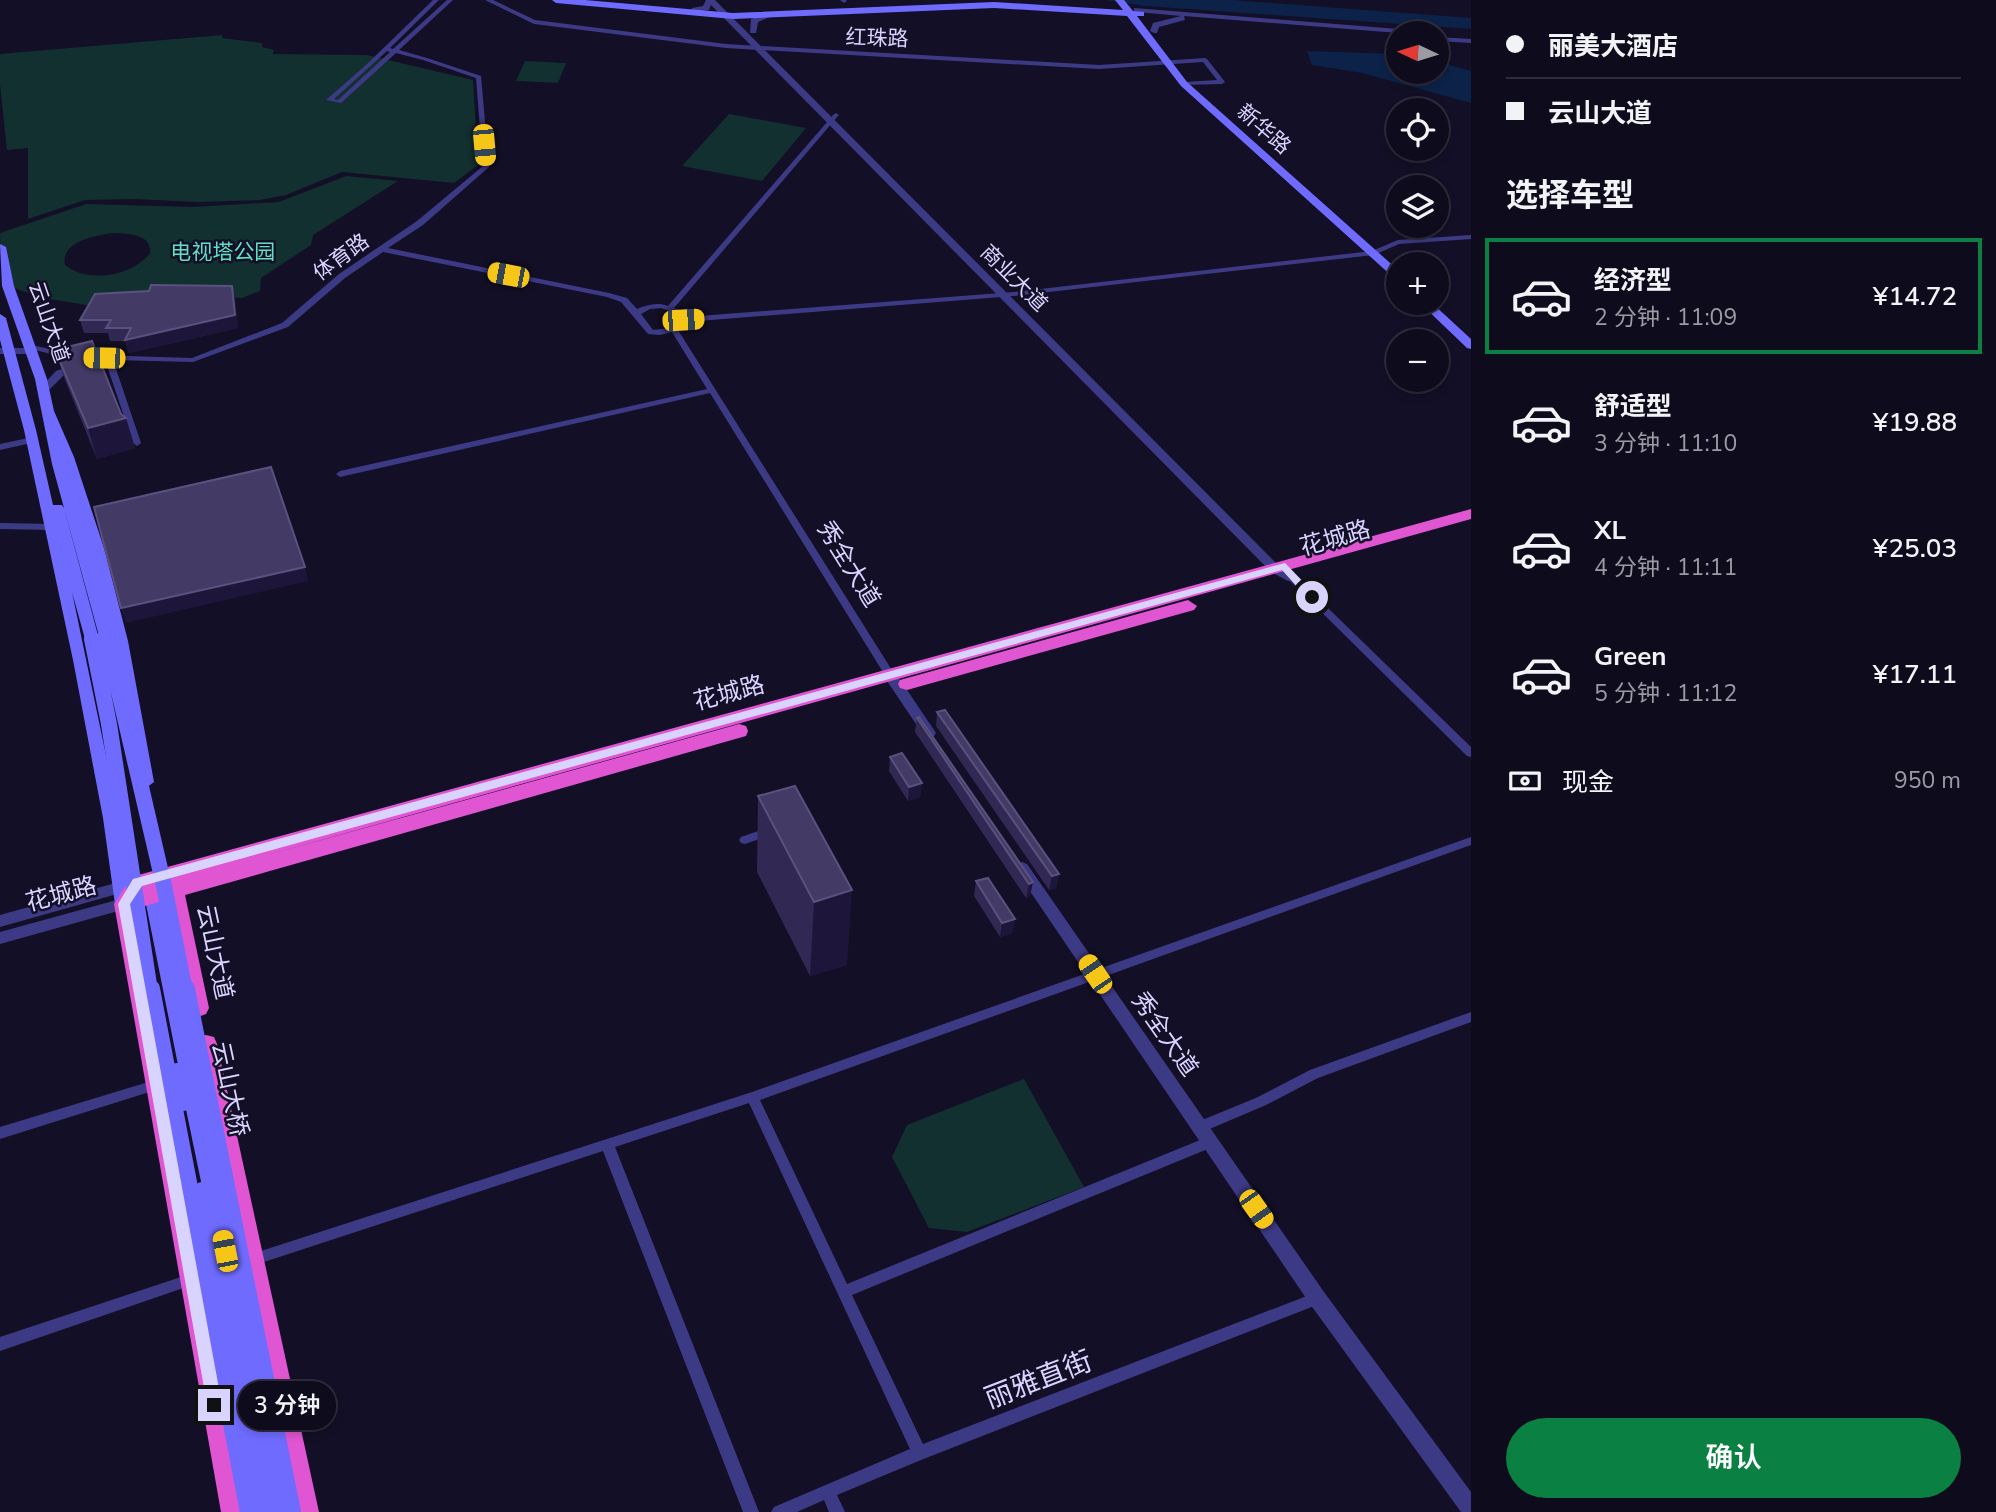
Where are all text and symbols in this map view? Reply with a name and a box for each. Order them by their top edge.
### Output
north arrow [1386,21,1449,84]
map controls [1386,21,1449,392]
street label: 红珠路 [845,23,909,53]
text: 丽美大酒店 [1548,29,1678,64]
text: 云山大道 [1548,96,1652,131]
street label: 新华路 [1231,98,1297,160]
button: locate [1386,98,1449,161]
car [472,123,497,167]
text: 选择车型 [1506,174,1634,217]
button: layers [1386,175,1449,238]
street label: 体育路 [307,227,375,287]
park label: 电视塔公园 [171,238,276,266]
street label: 商业大道 [974,238,1054,318]
button: + [1386,252,1449,315]
car [486,261,531,289]
text: 经济型 [1594,263,1672,298]
icon: car [1510,265,1573,328]
street label: 云山大道 [22,278,76,366]
text: ¥14.72 [1873,279,1957,314]
text: 2 分钟 · 11:09 [1594,302,1737,333]
car [662,308,705,332]
button: − [1386,329,1449,392]
car [83,347,126,369]
text: 舒适型 [1594,389,1672,424]
icon: car [1510,391,1573,454]
text: ¥19.88 [1873,405,1957,440]
text: 3 分钟 · 11:10 [1594,428,1737,459]
street label: 花城路 [1296,513,1374,563]
text: XL [1594,513,1626,548]
street label: 秀全大道 [810,515,888,613]
icon: car [1510,517,1573,580]
text: ¥25.03 [1873,531,1957,566]
text: 4 分钟 · 11:11 [1594,552,1737,583]
route start [1296,581,1328,613]
text: Green [1594,639,1667,674]
icon: car [1510,643,1573,706]
text: ¥17.11 [1873,657,1957,692]
street label: 花城路 [690,668,768,718]
text: 5 分钟 · 11:12 [1594,678,1737,709]
icon: cash [1506,762,1544,800]
text: 现金 [1562,765,1614,800]
text: 950 m [1894,765,1961,796]
street label: 花城路 [22,869,100,919]
street label: 云山大道 [189,902,241,1002]
car [1075,951,1116,997]
street label: 秀全大道 [1124,986,1206,1082]
street label: 云山大桥 [204,1039,256,1139]
car [1236,1186,1277,1232]
car [211,1228,240,1274]
street label: 丽雅直街 [979,1342,1097,1418]
callout: 3 分钟 [238,1380,336,1430]
route end [198,1389,230,1421]
text: 3 分钟 [254,1390,320,1421]
button: 确认 [1506,1418,1961,1498]

